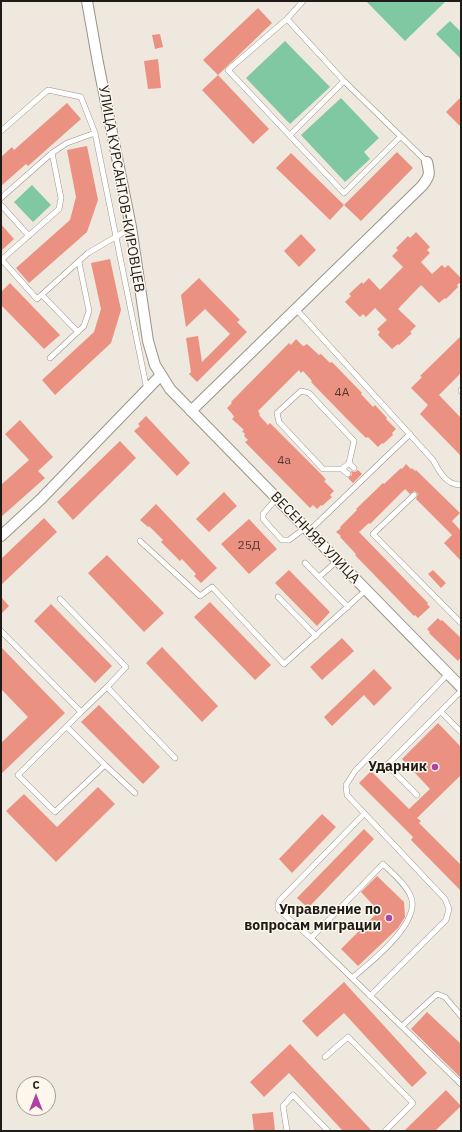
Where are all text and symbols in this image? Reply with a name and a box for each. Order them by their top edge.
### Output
street label: УЛИЦА КУРСАНТОВ-КИРОВЦЕВ [95,84,147,294]
house number: 4А [335,386,349,400]
house number: 4а [277,454,291,468]
street label: ВЕСЕННЯЯ УЛИЦА [267,488,363,588]
house number: 25Д [237,539,261,553]
place label: Ударник [368,759,427,775]
marker: Ударник [430,762,440,772]
place label: Управление по вопросам миграции [244,902,381,934]
marker: Управление по вопросам миграции [384,913,394,923]
north arrow [16,1076,56,1116]
text: С [32,1078,40,1092]

